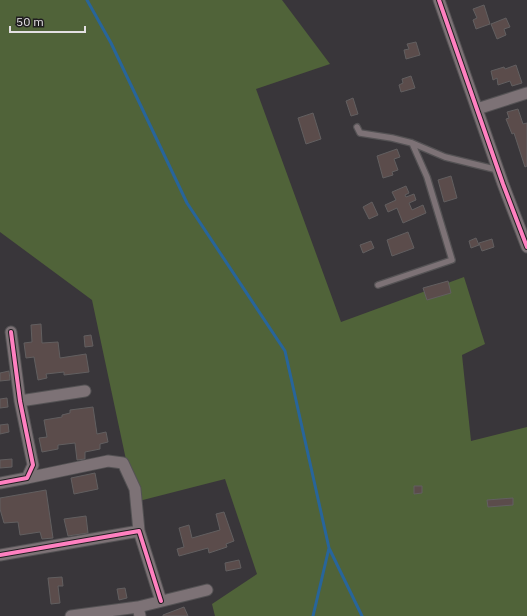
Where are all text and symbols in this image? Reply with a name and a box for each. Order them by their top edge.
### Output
scale bar [10,8,85,34]
text: 50 m [16,14,44,29]

